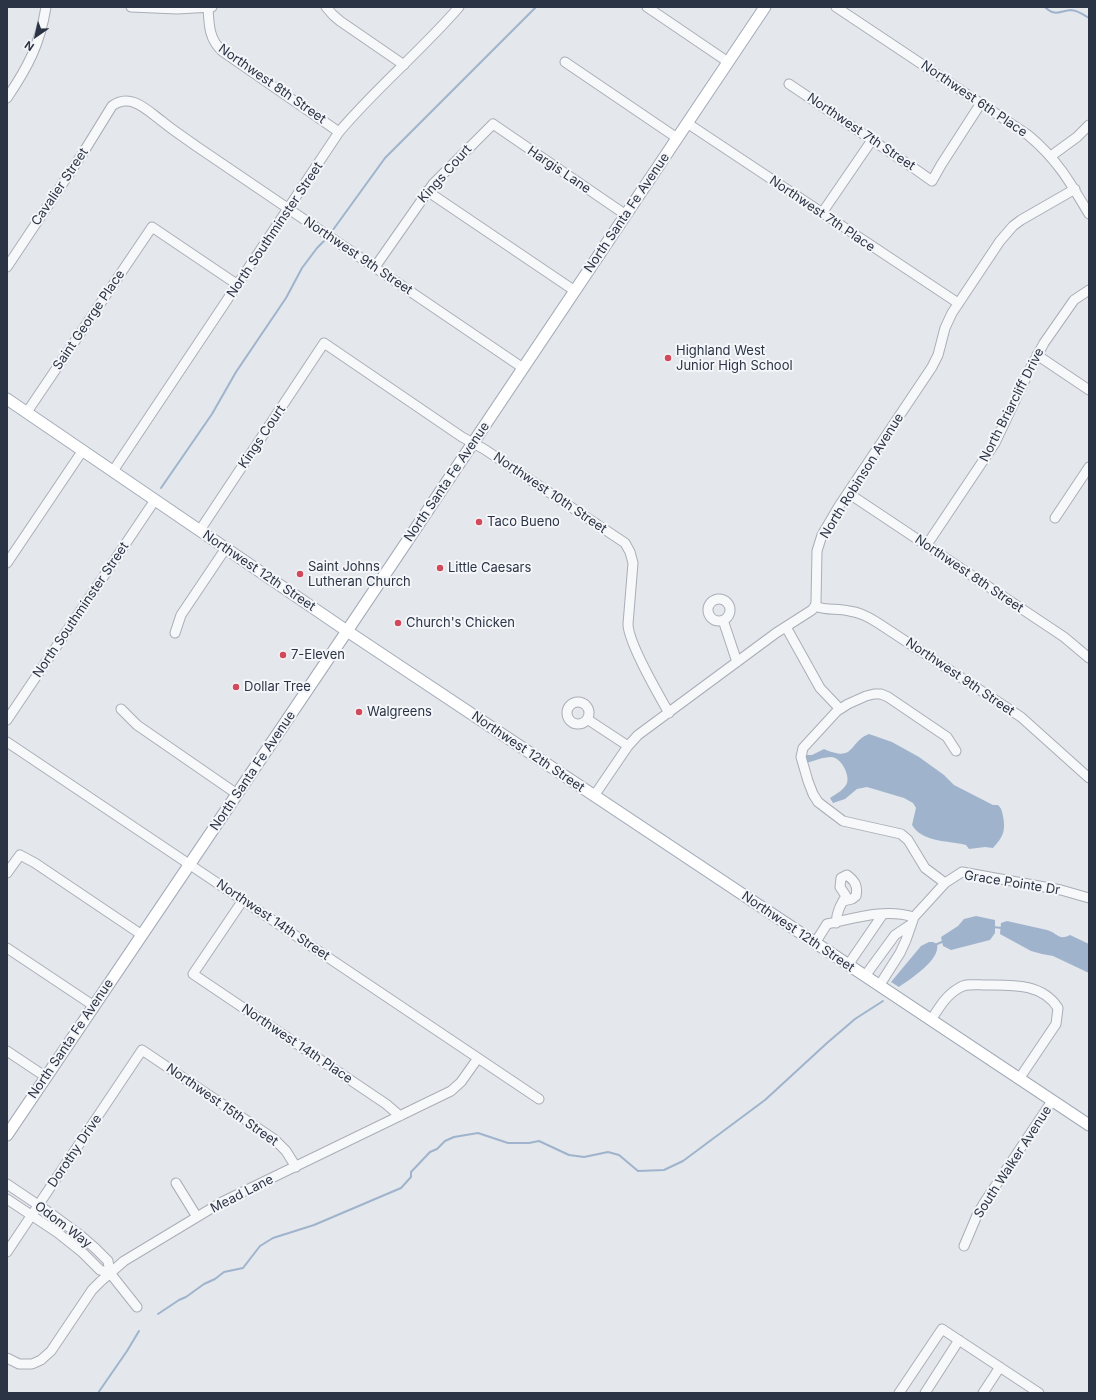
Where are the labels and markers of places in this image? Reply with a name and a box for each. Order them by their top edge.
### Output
place label: Highland West Junior High School [676,343,793,374]
marker: Highland West Junior High School [663,353,673,363]
place label: Taco Bueno [487,514,560,530]
marker: Taco Bueno [474,517,484,527]
place label: Saint Johns Lutheran Church [308,559,411,590]
place label: Little Caesars [448,560,531,576]
marker: Little Caesars [435,563,445,573]
marker: Saint Johns Lutheran Church [295,569,305,579]
place label: Church's Chicken [406,615,515,631]
marker: Church's Chicken [393,618,403,628]
place label: 7-Eleven [291,647,345,663]
marker: 7-Eleven [278,650,288,660]
place label: Dollar Tree [244,679,311,695]
marker: Dollar Tree [231,682,241,692]
place label: Walgreens [367,704,432,720]
marker: Walgreens [354,707,364,717]

